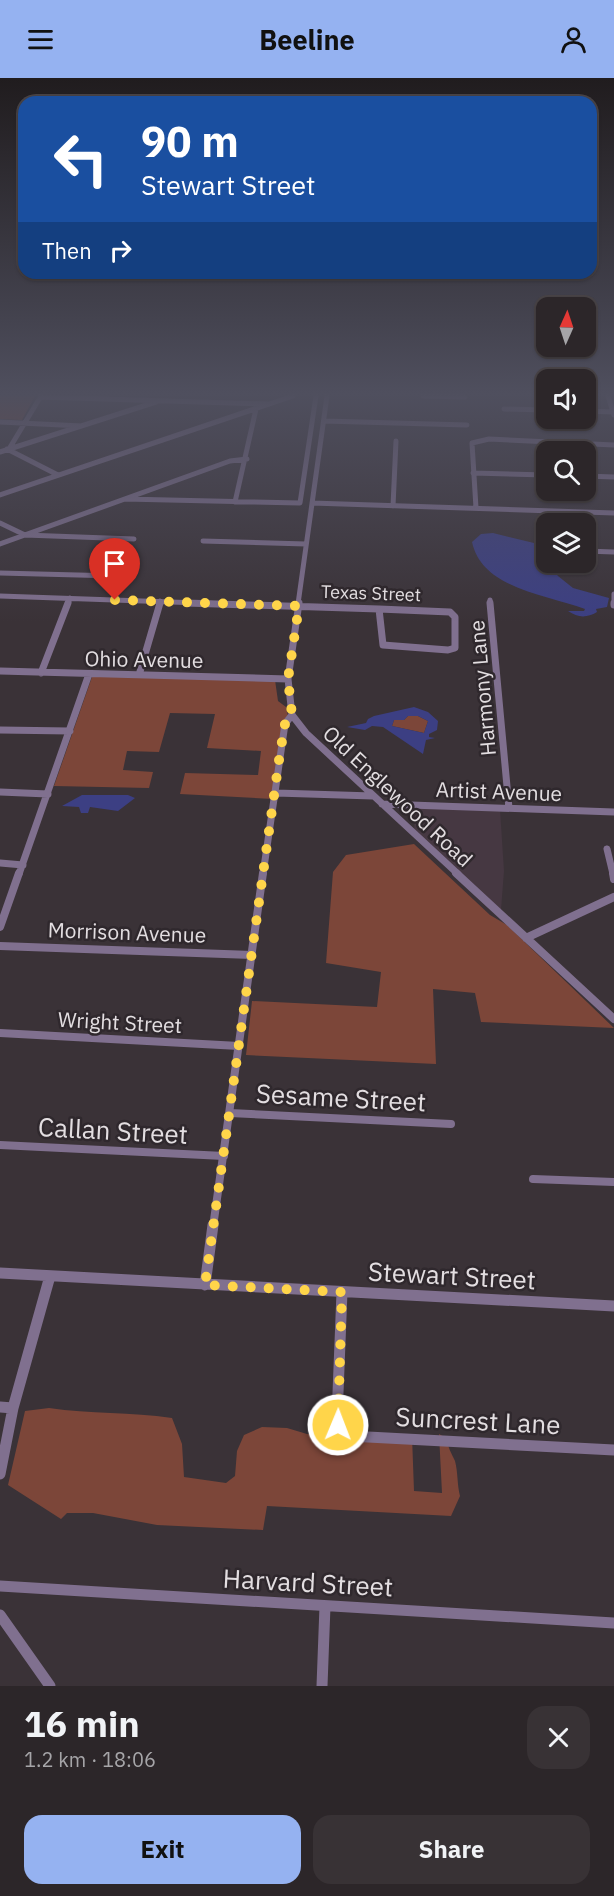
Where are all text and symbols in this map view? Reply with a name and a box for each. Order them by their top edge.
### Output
text: Beeline [259,22,355,57]
icon: menu [24,23,57,56]
icon: person [557,23,590,56]
text: 90 m [141,114,239,169]
icon: left [42,120,120,198]
text: Stewart Street [141,167,316,202]
icon: right [104,234,137,267]
text: Then [42,236,92,265]
north arrow [536,297,596,357]
map controls [536,297,596,573]
button: sound [536,369,596,429]
button: search [536,441,596,501]
button: layers [536,513,596,573]
pin [89,538,140,600]
icon: arrive [98,547,131,580]
street label: Texas Street [321,580,421,606]
street label: Harmony Lane [462,619,502,757]
street label: Ohio Avenue [84,644,204,674]
street label: Old Englewood Road [317,719,479,873]
street label: Artist Avenue [435,775,563,807]
street label: Morrison Avenue [47,915,207,949]
street label: Wright Street [57,1005,183,1039]
street label: Sesame Street [255,1076,427,1118]
street label: Callan Street [37,1109,189,1151]
street label: Stewart Street [367,1254,537,1296]
position arrow [306,1393,370,1457]
street label: Suncrest Lane [395,1399,561,1441]
street label: Harvard Street [222,1561,394,1603]
text: 16 min [24,1700,140,1747]
button: close [527,1706,590,1769]
text: 1.2 km · 18:06 [24,1746,156,1773]
button: Exit [24,1815,301,1884]
button: Share [313,1815,590,1884]

